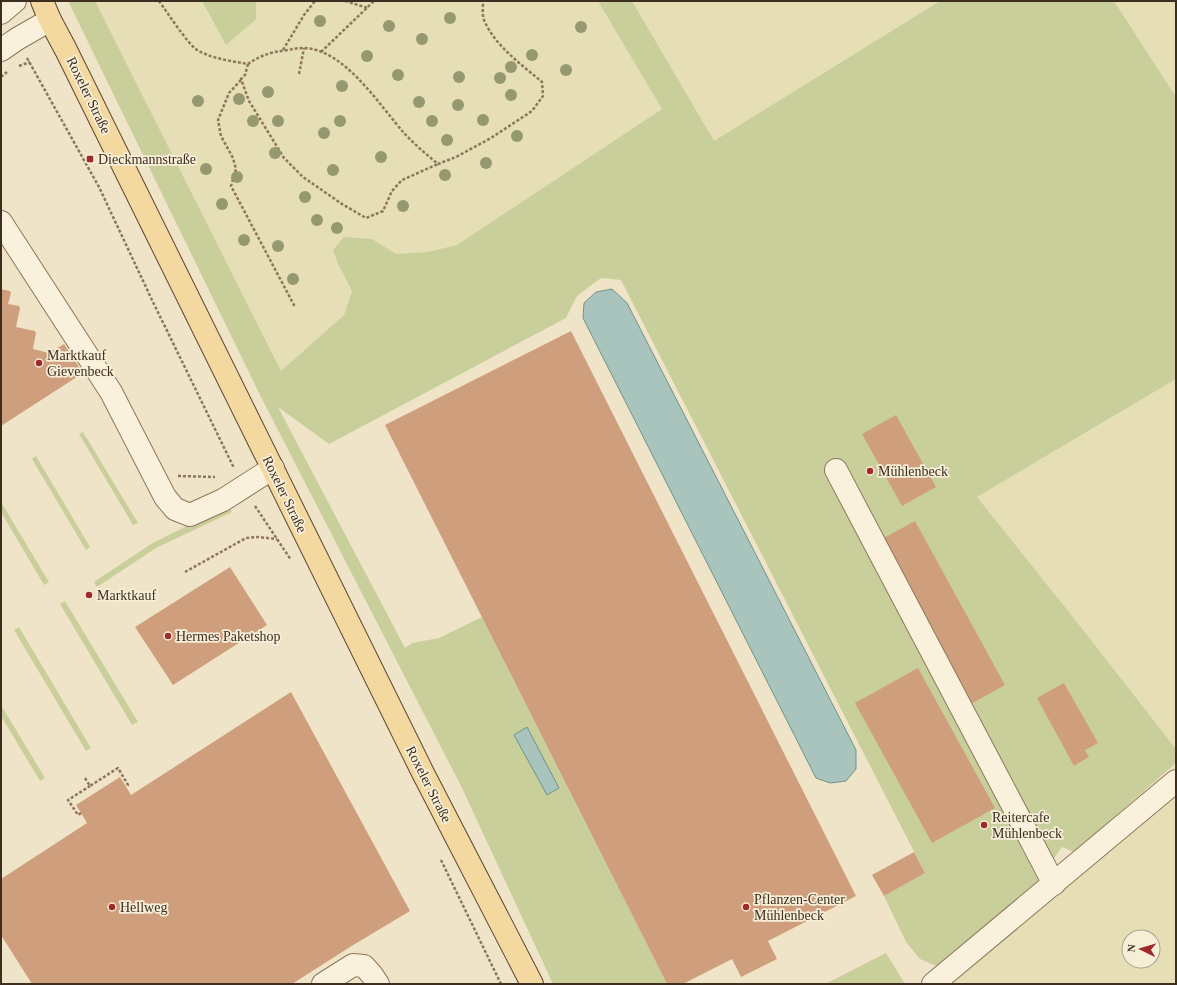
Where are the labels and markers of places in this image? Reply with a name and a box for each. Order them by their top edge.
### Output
place label: Dieckmannstraße [98,152,196,167]
marker: Dieckmannstraße [85,154,95,164]
place label: Marktkauf Gievenbeck [47,348,114,379]
marker: Marktkauf Gievenbeck [34,358,44,368]
place label: Mühlenbeck [878,464,948,479]
marker: Mühlenbeck [865,466,875,476]
place label: Marktkauf [97,588,156,603]
marker: Marktkauf [84,590,94,600]
place label: Hermes Paketshop [176,629,281,644]
marker: Hermes Paketshop [163,631,173,641]
place label: Reitercafe Mühlenbeck [992,810,1062,841]
marker: Reitercafe Mühlenbeck [979,820,989,830]
place label: Pflanzen-Center Mühlenbeck [754,892,845,923]
place label: Hellweg [120,900,167,915]
marker: Hellweg [107,902,117,912]
marker: Pflanzen-Center Mühlenbeck [741,902,751,912]

